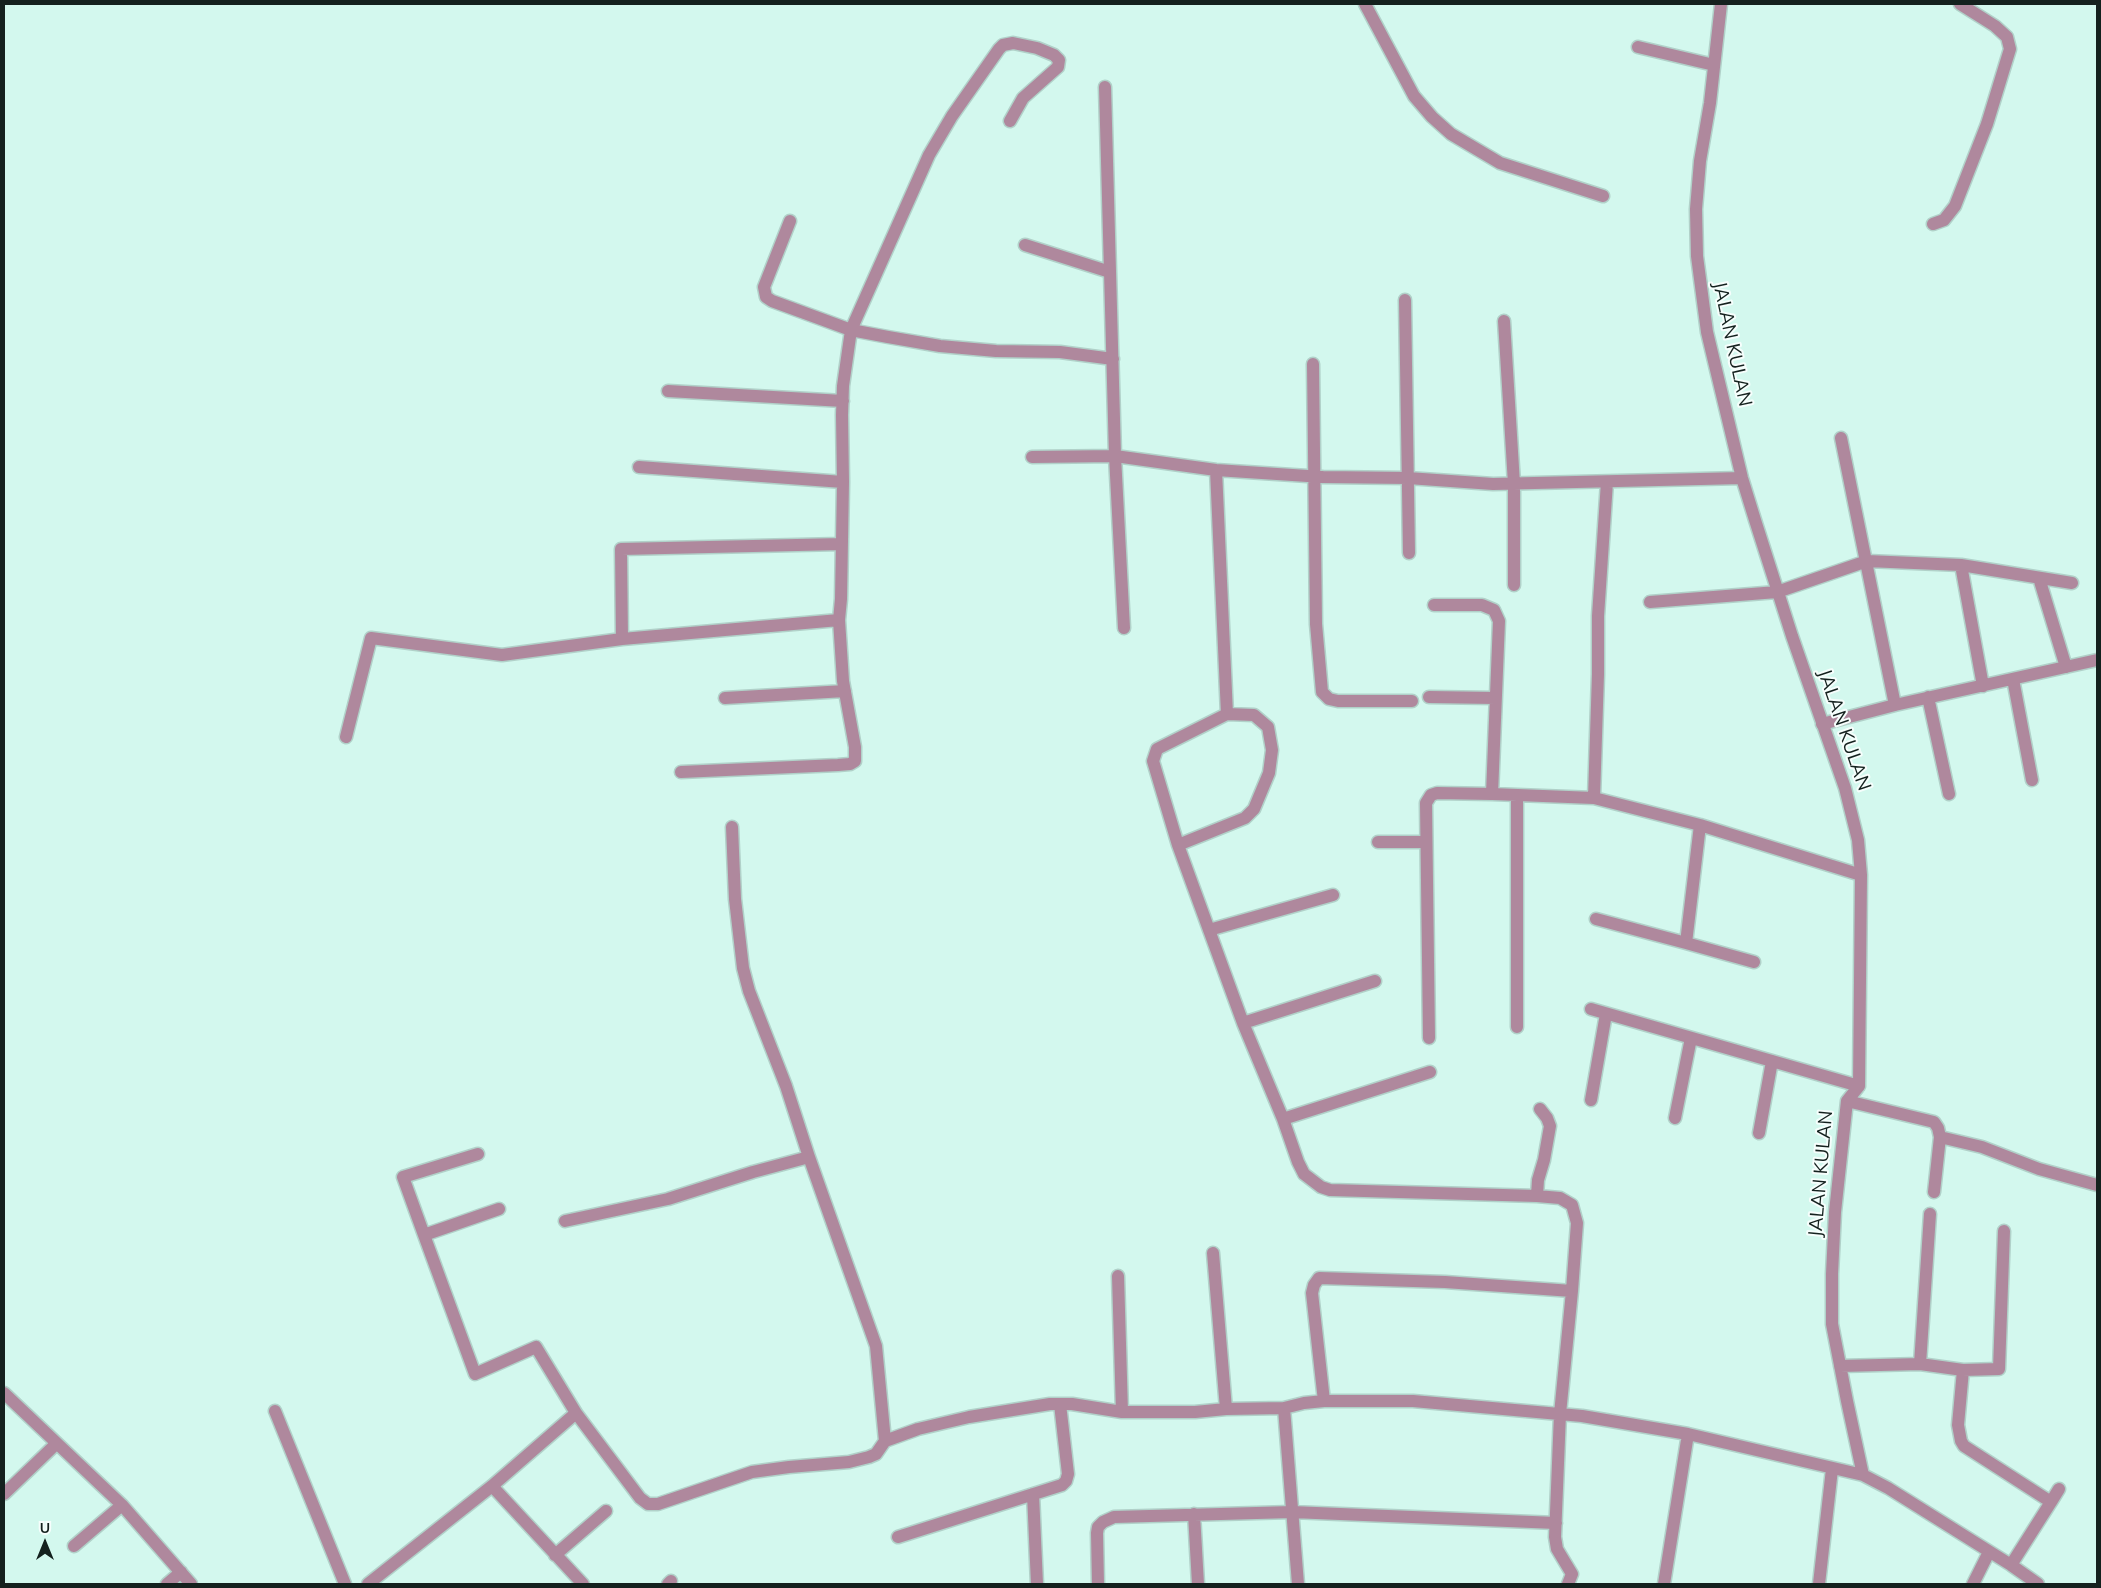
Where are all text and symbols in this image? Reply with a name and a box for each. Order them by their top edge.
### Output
street label: JALAN KULAN [1708,279,1756,409]
street label: JALAN KULAN [1813,666,1875,794]
street label: JALAN KULAN [1804,1110,1838,1238]
north arrow [20,1518,70,1568]
text: U [40,1519,50,1537]

